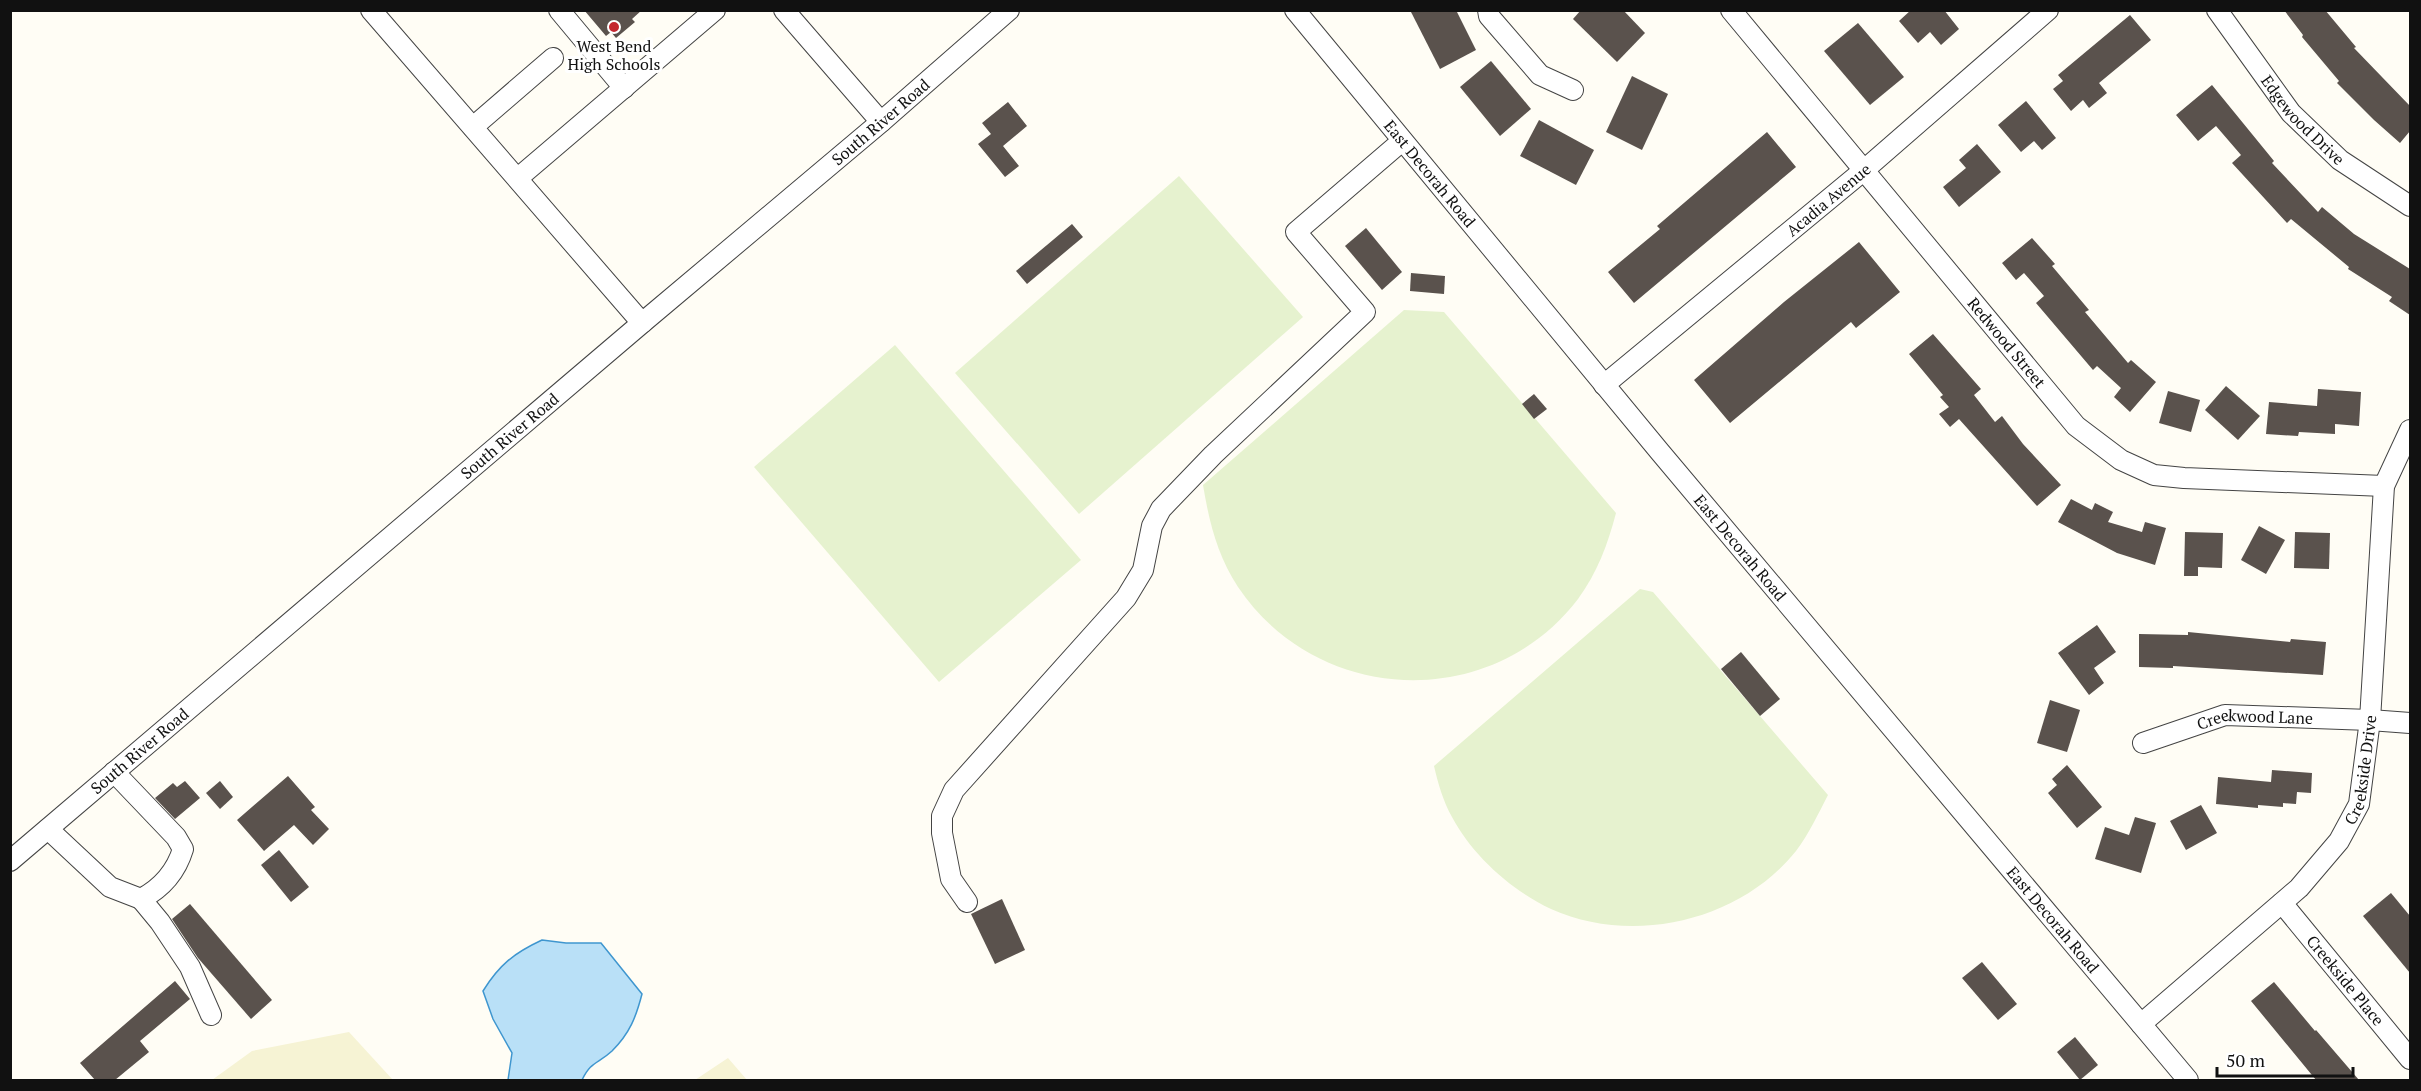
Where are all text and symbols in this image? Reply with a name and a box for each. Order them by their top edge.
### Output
marker: West Bend High Schools [607,20,621,34]
place label: West Bend High Schools [567,35,661,75]
street label: Edgewood Drive [2256,71,2350,170]
street label: South River Road [827,73,934,170]
street label: East Decorah Road [1379,115,1481,232]
street label: Acadia Avenue [1781,158,1875,241]
street label: Redwood Street [1963,293,2051,393]
street label: South River Road [456,388,563,484]
street label: East Decorah Road [1689,490,1792,606]
street label: South River Road [86,703,193,799]
street label: Creekwood Lane [2194,704,2313,735]
street label: Creekside Drive [2339,714,2381,829]
street label: East Decorah Road [2002,862,2104,978]
street label: Creekside Place [2302,930,2389,1030]
scale bar [2217,1040,2354,1078]
text: 50 m [2226,1048,2266,1072]

